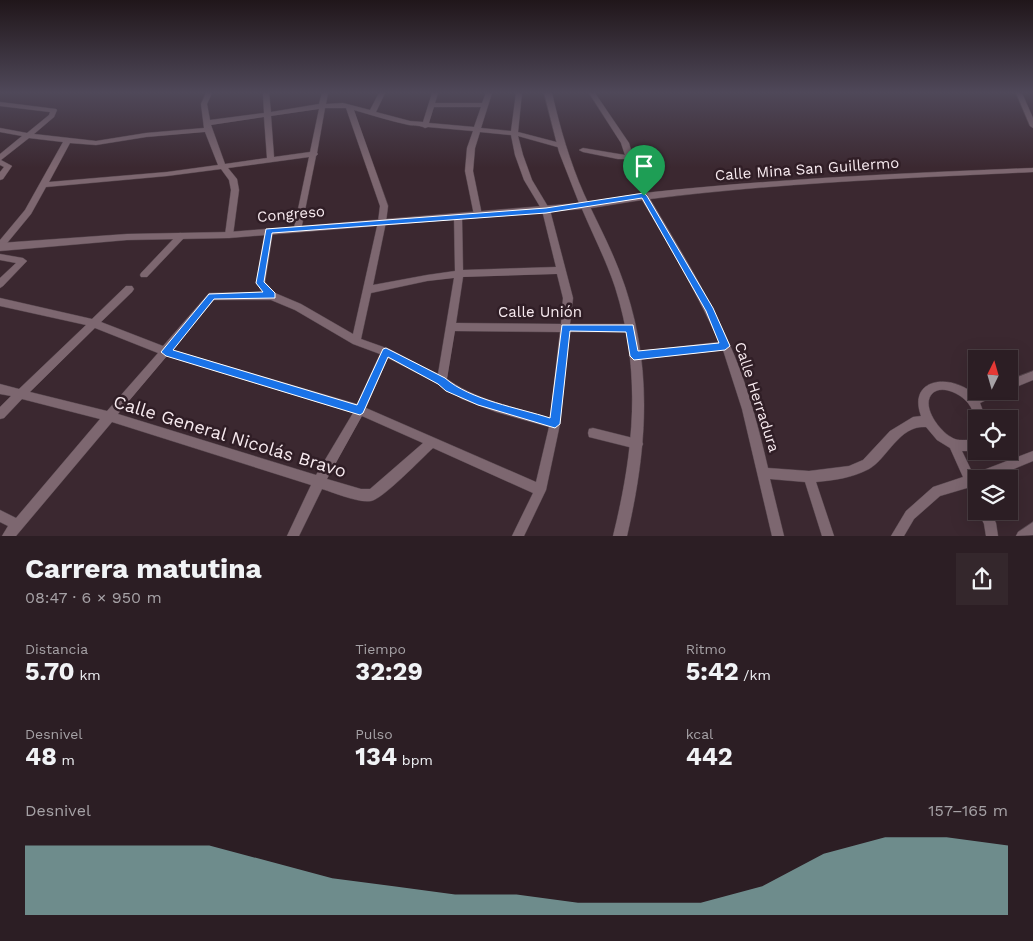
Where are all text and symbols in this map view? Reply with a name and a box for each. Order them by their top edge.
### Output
pin [623,145,665,196]
icon: arrive [630,152,658,180]
street label: Calle Mina San Guillermo [714,154,900,184]
street label: Congreso [256,202,326,226]
street label: Calle Unión [498,303,582,321]
street label: Calle Herradura [731,340,783,455]
north arrow [968,350,1018,400]
map controls [968,350,1018,520]
street label: Calle General Nicolás Bravo [111,391,349,481]
button: locate [968,410,1018,460]
button: layers [968,470,1018,520]
text: Carrera matutina [25,552,262,585]
button: share [956,553,1008,605]
text: 08:47 · 6 × 950 m [25,588,162,607]
text: Distancia [25,641,88,657]
text: Tiempo [355,641,406,657]
text: Ritmo [686,641,726,657]
text: 5.70 [25,657,75,686]
text: 32:29 [355,657,423,686]
text: 5:42 [686,657,739,686]
text: km [75,667,101,683]
text: /km [739,667,771,683]
text: Desnivel [25,726,83,742]
text: Pulso [355,726,393,742]
text: kcal [686,726,713,742]
text: 48 [25,742,57,771]
text: 134 [355,742,397,771]
text: 442 [686,742,733,771]
text: m [57,752,75,768]
text: bpm [397,752,433,768]
text: Desnivel [25,801,91,820]
text: 157–165 m [928,801,1008,820]

